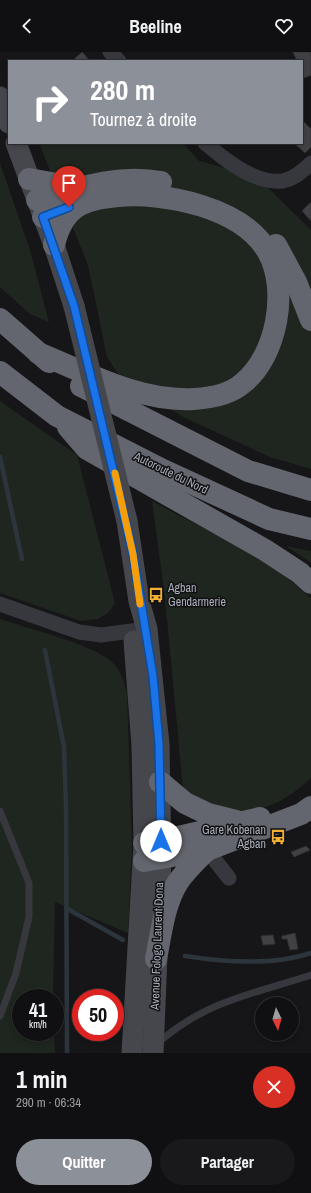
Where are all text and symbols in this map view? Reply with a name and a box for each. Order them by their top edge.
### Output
text: Beeline [129,14,182,39]
icon: back [16,15,38,37]
icon: heart [273,15,295,37]
text: 280 m [90,71,155,109]
icon: right [24,76,76,128]
text: Tournez à droite [90,107,197,132]
pin [52,166,86,207]
icon: arrive [58,172,80,194]
street label: Autoroute du Nord [130,448,211,498]
place label: Agban Gendarmerie [167,580,226,610]
bus stop icon: Agban Gendarmerie [147,586,165,604]
position arrow [140,820,182,862]
place label: Gare Kobenan Agban [202,822,266,852]
bus stop icon: Gare Kobenan Agban [269,828,287,846]
street label: Avenue Fologo Laurent Dona [147,881,167,1011]
speed limit sign: 50 [72,989,124,1041]
text: 41 [29,996,47,1023]
north arrow [255,997,299,1041]
map controls [255,997,299,1041]
text: km/h [29,1018,47,1031]
text: 1 min [16,1063,67,1095]
button: close [253,1066,295,1108]
text: 290 m · 06:34 [16,1094,81,1111]
button: Quitter [16,1139,152,1185]
button: Partager [160,1139,295,1185]

